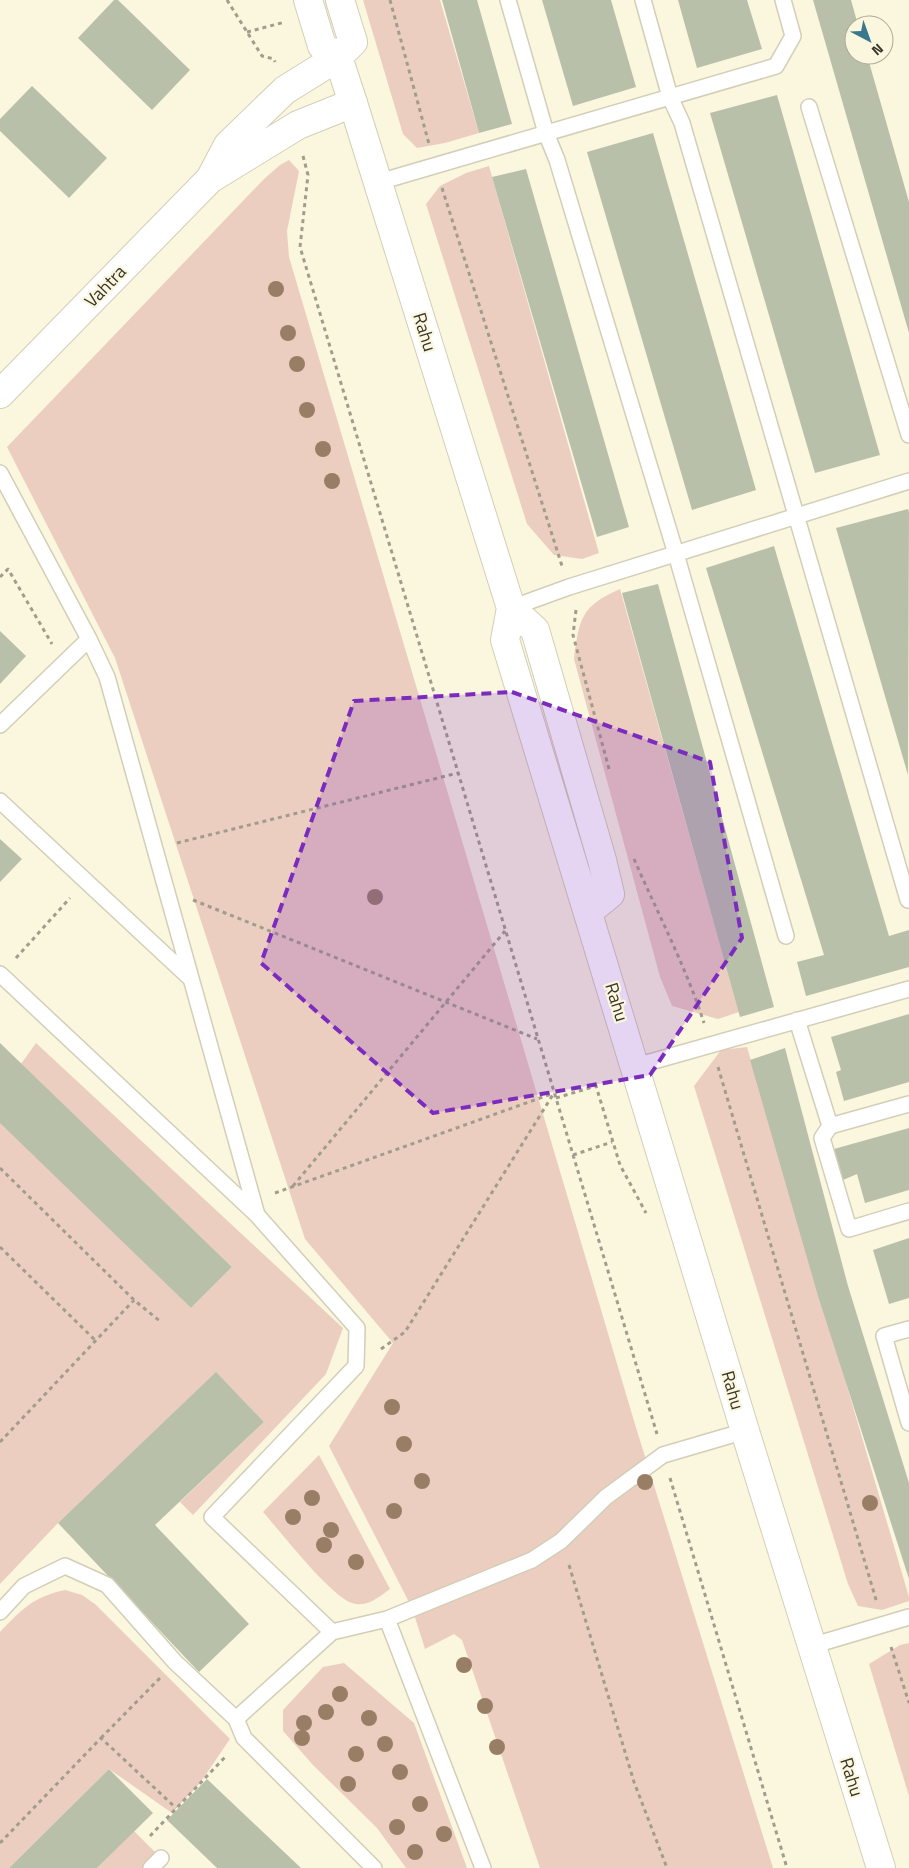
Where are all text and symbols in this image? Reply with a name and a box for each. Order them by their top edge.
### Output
north arrow [844,15,894,65]
text: N [867,39,888,61]
street label: Vahtra [78,259,132,313]
street label: Rahu [406,309,444,355]
street label: Rahu [598,979,636,1025]
street label: Rahu [715,1367,751,1413]
street label: Rahu [833,1754,871,1800]

